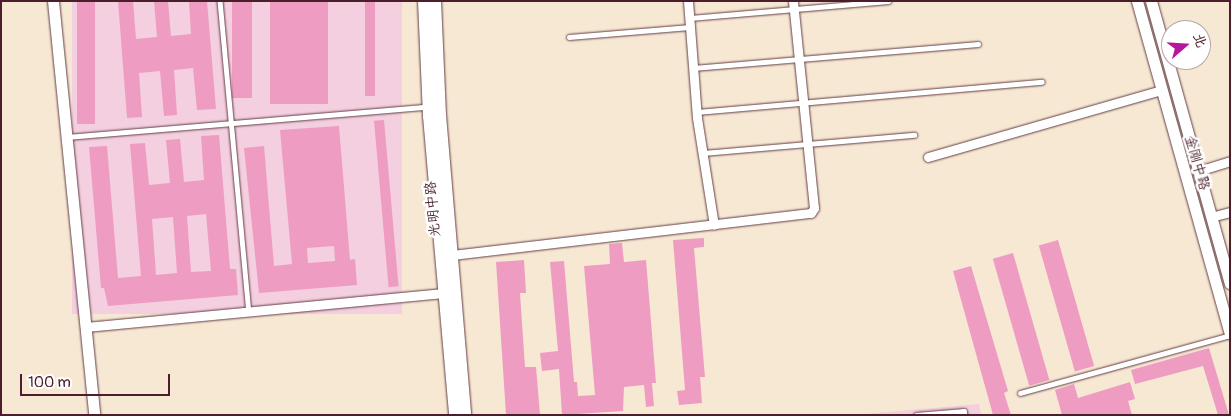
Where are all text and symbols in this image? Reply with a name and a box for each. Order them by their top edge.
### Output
north arrow [1161,20,1211,70]
text: 北 [1189,31,1210,50]
street label: 金刚中路 [1181,134,1213,192]
street label: 光明中路 [422,180,444,238]
scale bar [22,364,172,396]
text: 100 m [28,373,71,392]

